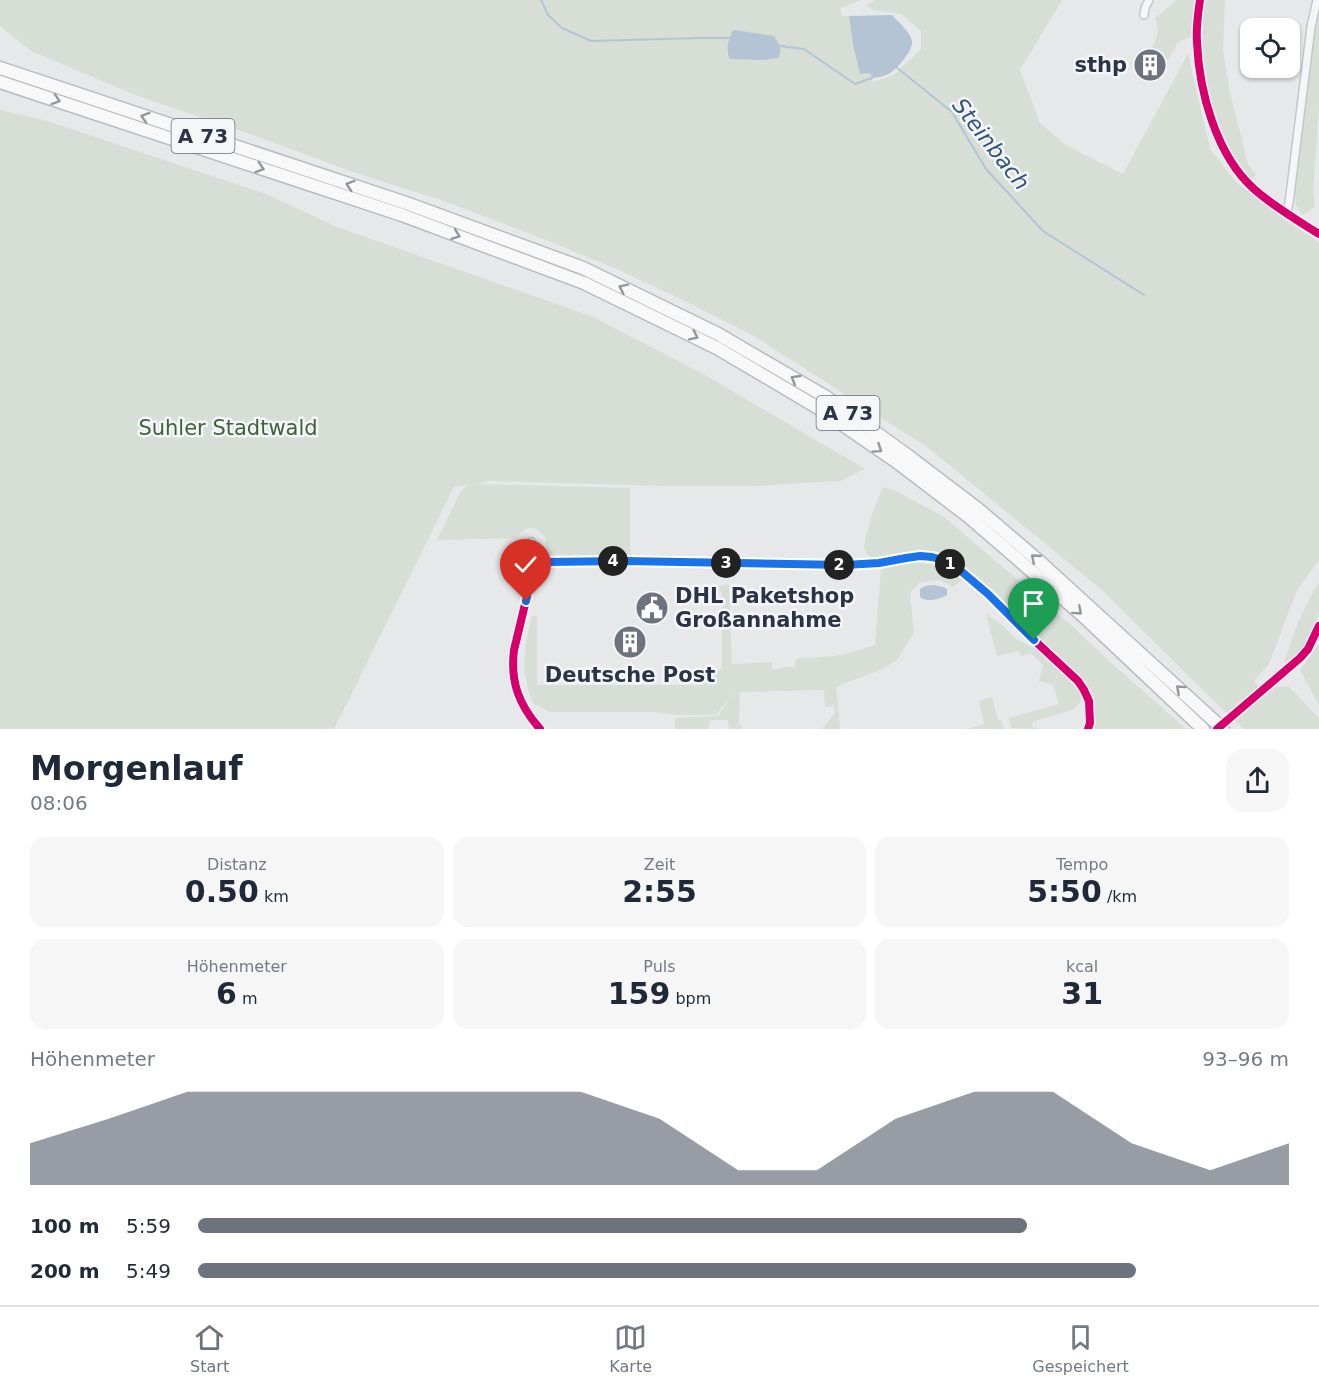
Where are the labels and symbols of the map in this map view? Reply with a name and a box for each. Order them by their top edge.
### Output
building icon: sthp [1132,47,1168,83]
place label: sthp [1074,53,1127,77]
one-way arrow [50,93,60,105]
water label: Steinbach [947,93,1035,195]
one-way arrow [140,111,151,124]
road number: A 73 [172,119,234,153]
one-way arrow [255,161,265,173]
one-way arrow [345,180,356,192]
one-way arrow [451,228,461,241]
one-way arrow [619,283,630,295]
one-way arrow [687,329,698,341]
one-way arrow [791,375,801,386]
road number: A 73 [816,396,880,430]
park label: Suhler Stadtwald [138,416,318,440]
one-way arrow [871,442,882,453]
pin [500,539,551,601]
pin: 4 [598,546,628,576]
pin: 3 [711,548,741,578]
pin: 1 [935,549,965,579]
pin: 2 [824,550,854,580]
one-way arrow [1031,554,1042,565]
pin [1008,578,1059,640]
place label: DHL Paketshop Großannahme [675,584,854,632]
public building icon: DHL Paketshop Großannahme [634,590,670,626]
one-way arrow [1071,604,1082,615]
building icon: Deutsche Post [612,624,648,660]
place label: Deutsche Post [545,663,715,687]
one-way arrow [1176,686,1187,697]

